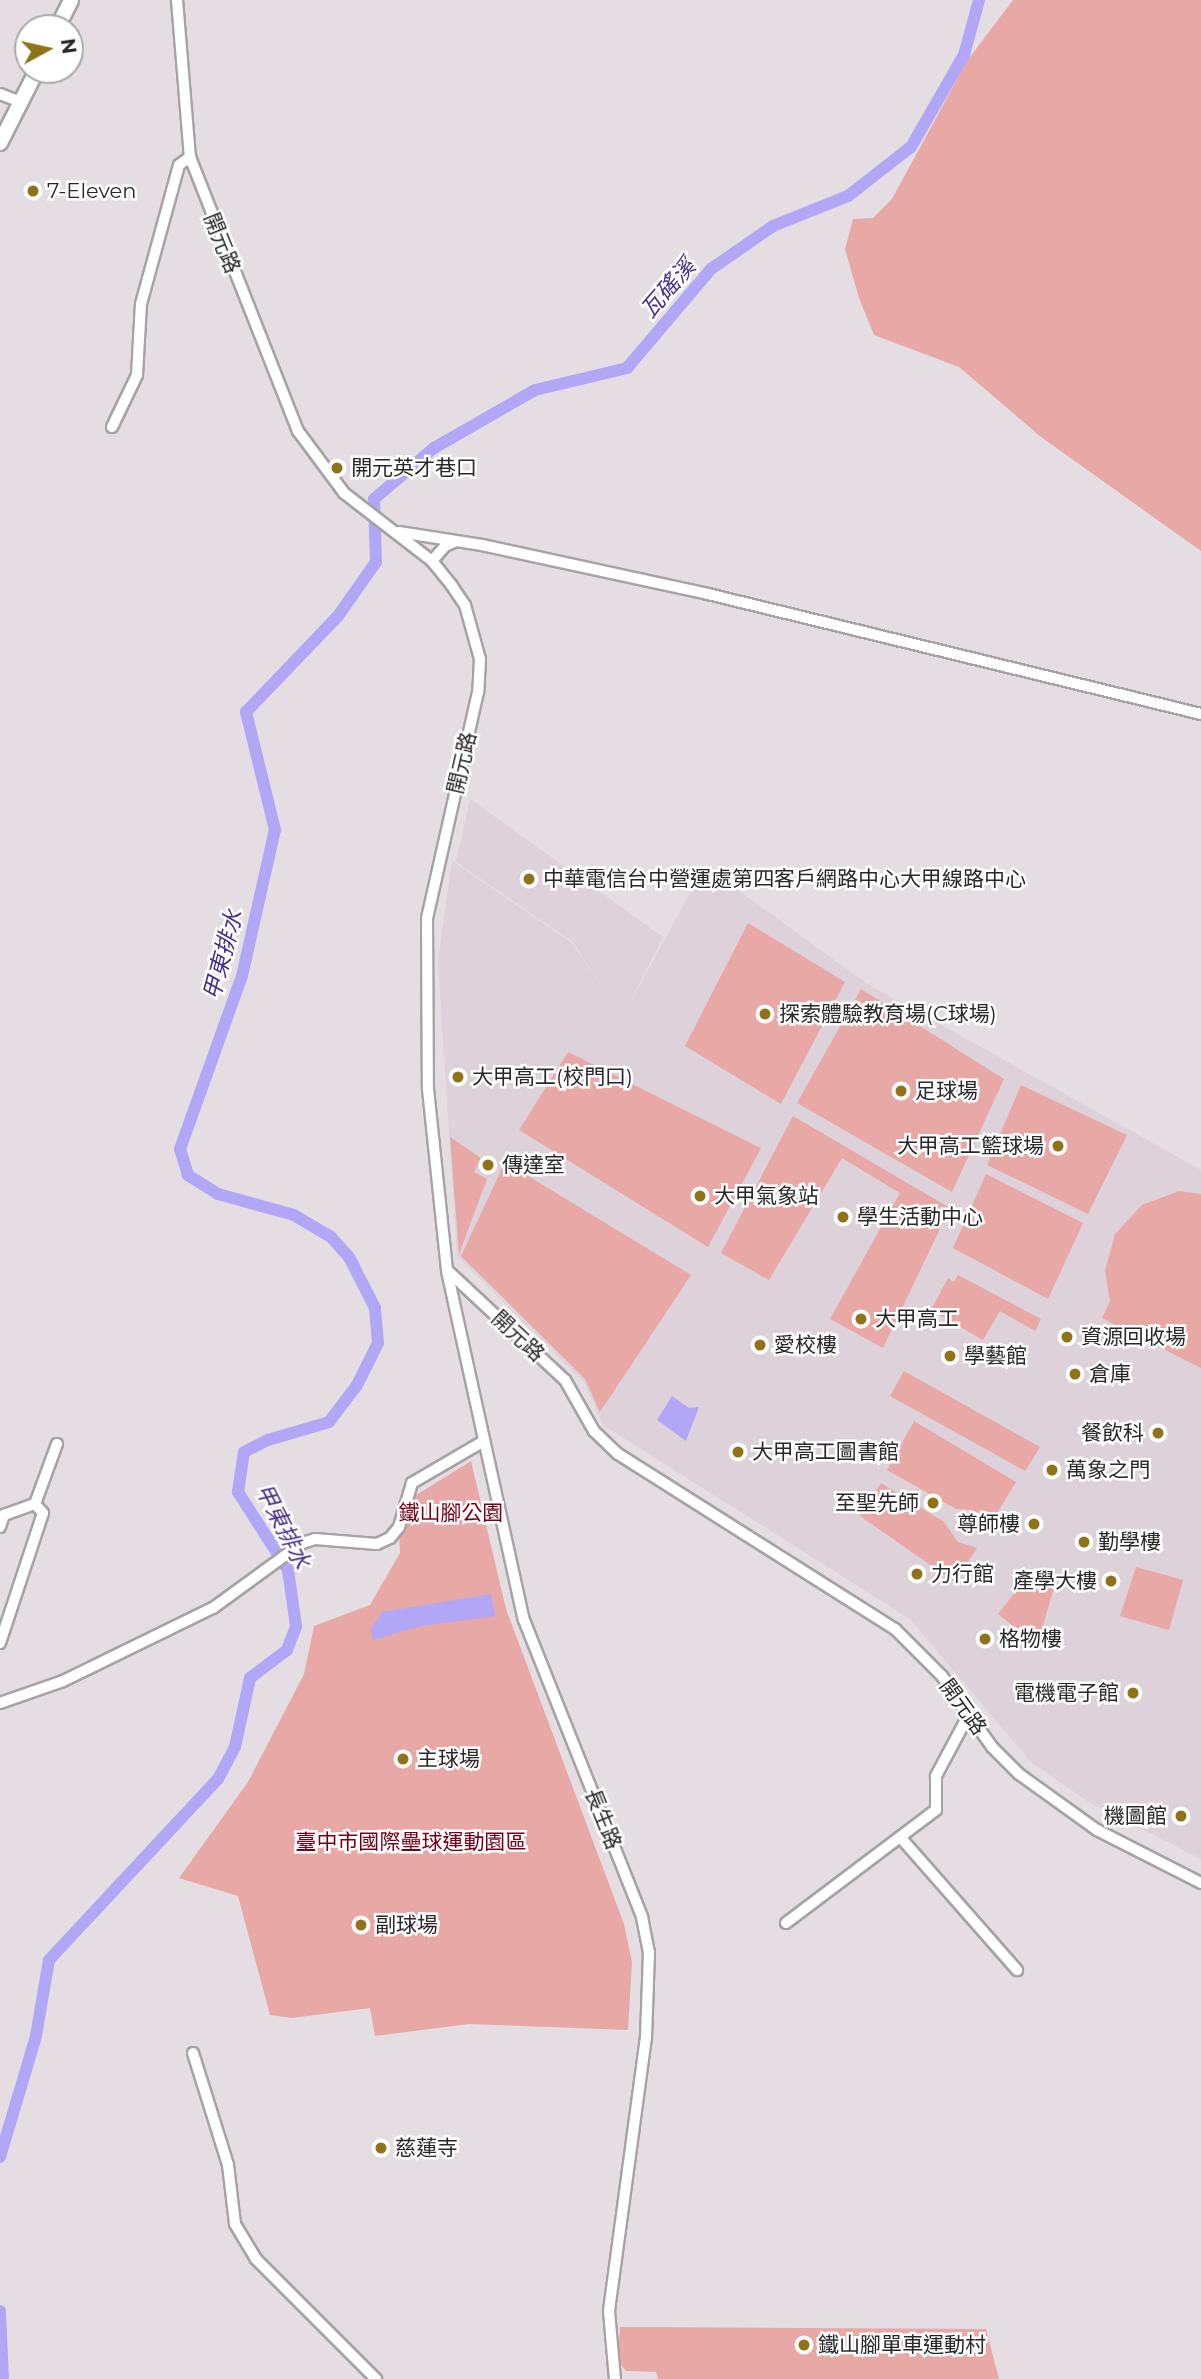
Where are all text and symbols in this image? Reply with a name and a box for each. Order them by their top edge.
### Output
north arrow [14,14,84,84]
text: N [56,37,81,55]
place label: 7-Eleven [47,178,136,204]
marker: 7-Eleven [25,183,41,199]
street label: 開元路 [199,209,245,277]
water label: 瓦磘溪 [635,253,701,323]
place label: 開元英才巷口 [351,455,477,481]
marker: 開元英才巷口 [329,460,345,476]
street label: 開元路 [443,729,481,797]
place label: 中華電信台中營運處第四客戶網路中心大甲線路中心 [543,866,1026,892]
marker: 中華電信台中營運處第四客戶網路中心大甲線路中心 [521,871,537,887]
water label: 甲東排水 [198,907,248,1003]
place label: 探索體驗教育場(C球場) [779,1001,997,1027]
marker: 探索體驗教育場(C球場) [757,1006,773,1022]
place label: 大甲高工(校門口) [472,1064,633,1090]
marker: 大甲高工(校門口) [450,1069,466,1085]
place label: 足球場 [915,1078,978,1104]
marker: 足球場 [893,1083,909,1099]
place label: 大甲高工籃球場 [897,1133,1044,1159]
marker: 大甲高工籃球場 [1050,1138,1066,1154]
place label: 傳達室 [502,1152,565,1178]
marker: 傳達室 [480,1157,496,1173]
place label: 大甲氣象站 [714,1183,819,1209]
marker: 大甲氣象站 [692,1188,708,1204]
place label: 學生活動中心 [857,1204,983,1230]
marker: 學生活動中心 [835,1209,851,1225]
street label: 開元路 [486,1305,550,1367]
place label: 大甲高工 [875,1306,959,1332]
marker: 大甲高工 [853,1311,869,1327]
place label: 資源回收場 [1081,1324,1186,1350]
marker: 資源回收場 [1059,1329,1075,1345]
place label: 愛校樓 [774,1332,837,1358]
marker: 愛校樓 [752,1337,768,1353]
place label: 學藝館 [964,1343,1027,1369]
marker: 學藝館 [942,1348,958,1364]
place label: 倉庫 [1089,1361,1131,1387]
marker: 倉庫 [1067,1366,1083,1382]
place label: 餐飲科 [1081,1420,1144,1446]
marker: 餐飲科 [1150,1425,1166,1441]
place label: 大甲高工圖書館 [752,1439,899,1465]
marker: 大甲高工圖書館 [730,1444,746,1460]
place label: 萬象之門 [1066,1457,1150,1483]
marker: 萬象之門 [1044,1462,1060,1478]
water label: 甲東排水 [250,1479,316,1573]
place label: 至聖先師 [835,1490,919,1516]
marker: 至聖先師 [925,1495,941,1511]
park label: 鐵山腳公園 [399,1500,503,1526]
place label: 尊師樓 [957,1511,1020,1537]
marker: 尊師樓 [1026,1516,1042,1532]
place label: 勤學樓 [1098,1529,1161,1555]
marker: 勤學樓 [1076,1534,1092,1550]
place label: 力行館 [931,1561,994,1587]
marker: 力行館 [909,1566,925,1582]
place label: 產學大樓 [1013,1568,1097,1594]
marker: 產學大樓 [1103,1573,1119,1589]
place label: 格物樓 [999,1626,1062,1652]
marker: 格物樓 [977,1631,993,1647]
street label: 開元路 [934,1674,992,1740]
place label: 電機電子館 [1014,1680,1119,1706]
marker: 電機電子館 [1125,1685,1141,1701]
place label: 主球場 [417,1746,480,1772]
marker: 主球場 [395,1751,411,1767]
street label: 長生路 [580,1785,626,1853]
place label: 機圖館 [1104,1803,1167,1829]
marker: 機圖館 [1173,1808,1189,1824]
park label: 臺中市國際壘球運動園區 [296,1829,526,1855]
place label: 副球場 [375,1912,438,1938]
marker: 副球場 [353,1917,369,1933]
place label: 慈蓮寺 [395,2135,458,2161]
marker: 慈蓮寺 [373,2140,389,2156]
place label: 鐵山腳單車運動村 [818,2332,986,2358]
marker: 鐵山腳單車運動村 [796,2337,812,2353]

